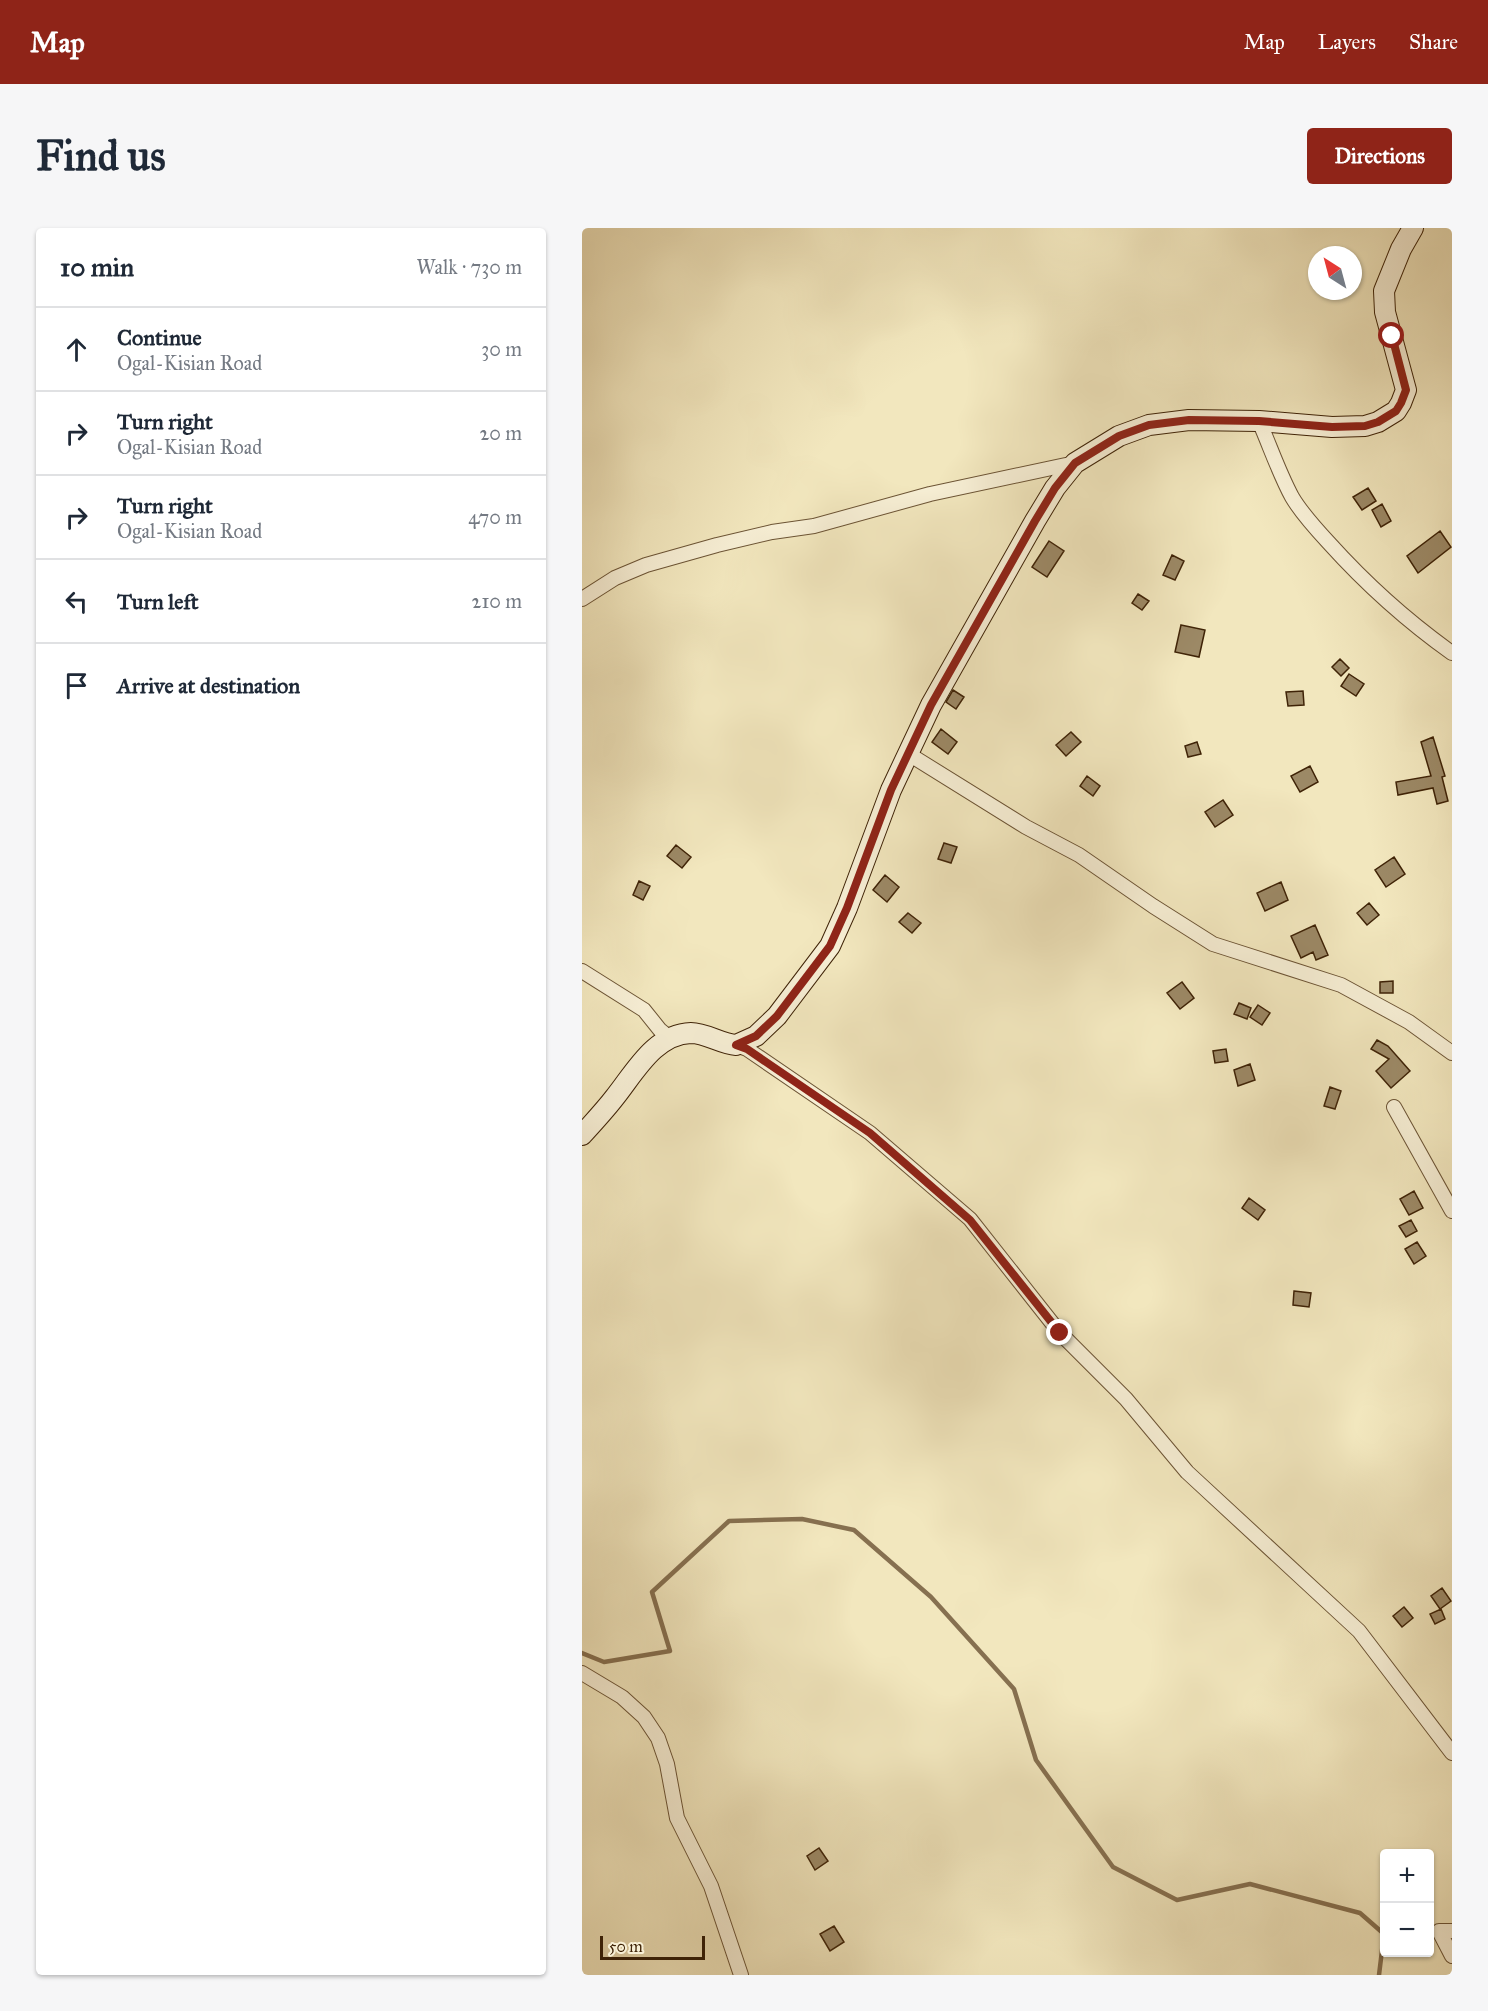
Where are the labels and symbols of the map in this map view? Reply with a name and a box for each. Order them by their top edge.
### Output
north arrow [1308,246,1362,300]
route start [1378,322,1404,348]
route end [1046,1319,1072,1345]
scale bar [600,1933,705,1960]

